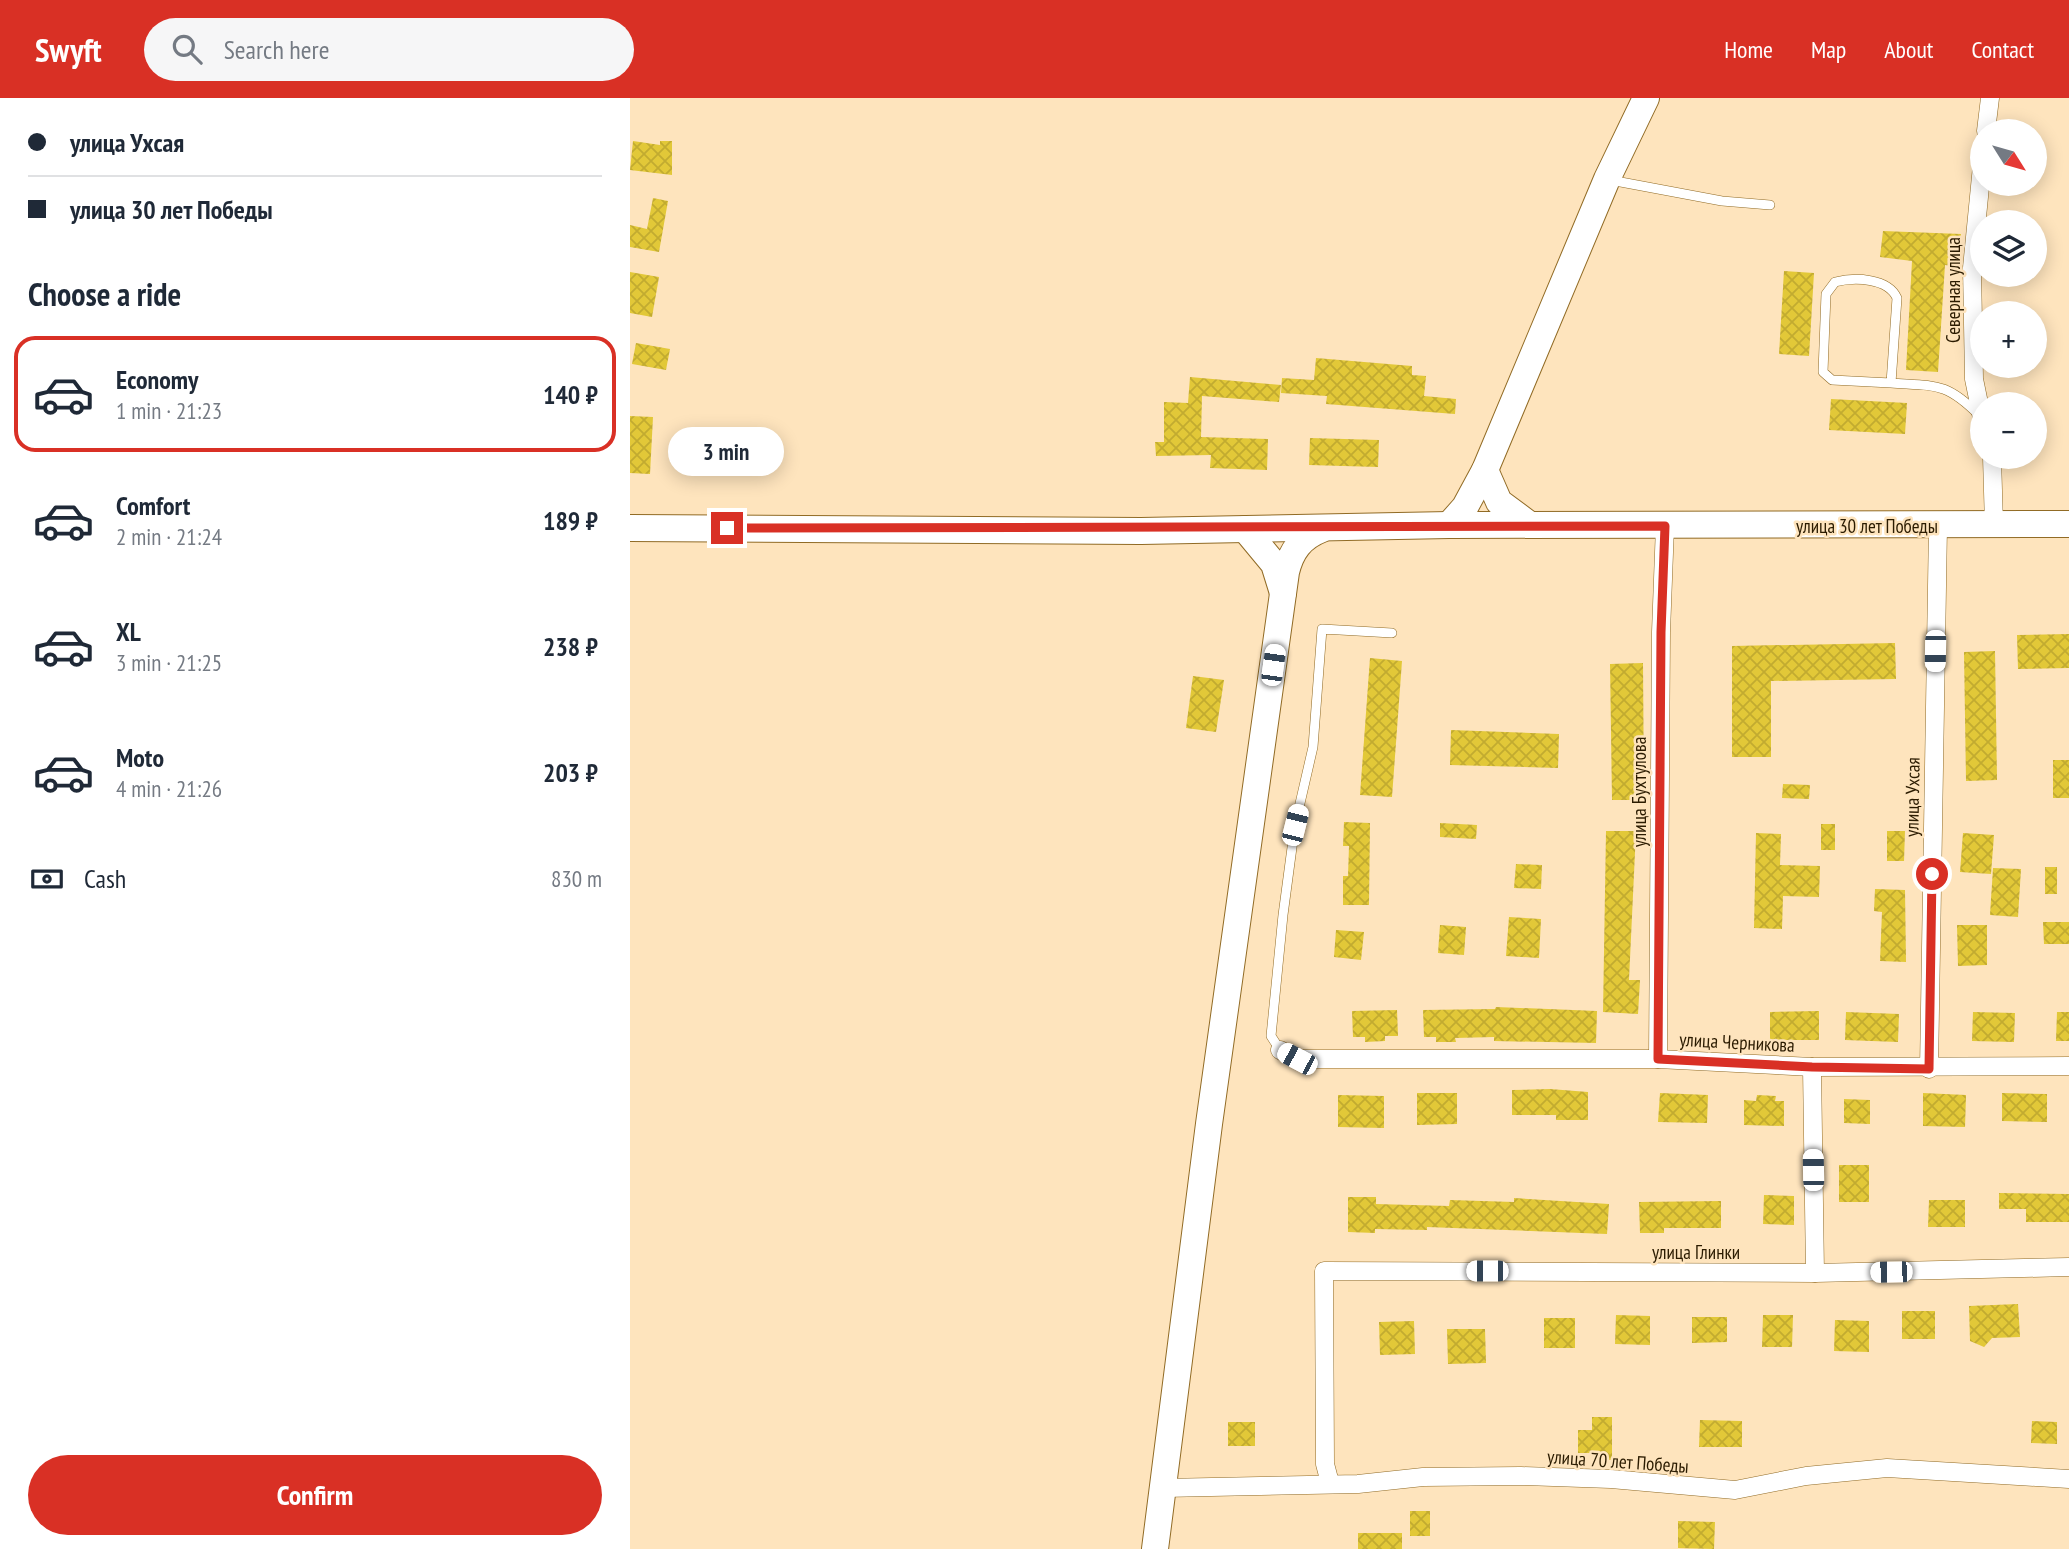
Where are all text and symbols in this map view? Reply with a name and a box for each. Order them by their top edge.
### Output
search box [144,18,634,81]
text: Swyft [35,28,102,71]
icon: search [168,30,206,68]
text: Search here [224,33,329,66]
text: Home [1724,34,1773,65]
text: Map [1811,34,1846,65]
text: About [1884,34,1933,65]
text: Contact [1971,34,2034,65]
north arrow [1970,119,2048,196]
map controls [1970,119,2047,469]
text: улица Ухсая [70,126,184,159]
text: улица 30 лет Победы [70,193,273,226]
button: layers [1970,210,2047,287]
street label: Северная улица [1941,237,1965,343]
text: Choose a ride [28,273,181,315]
button: + [1970,301,2047,378]
icon: car [32,363,95,426]
text: Economy [116,363,198,396]
text: 140 ₽ [543,378,598,411]
button: − [1970,392,2047,469]
text: 1 min · 21:23 [116,396,222,425]
callout: 3 min [669,426,785,476]
text: 3 min [703,437,749,466]
icon: car [32,489,95,552]
text: Comfort [116,489,190,522]
text: 189 ₽ [543,504,598,537]
route end [711,512,743,544]
street label: улица 30 лет Победы [1796,514,1938,538]
text: 2 min · 21:24 [116,522,222,551]
icon: car [32,615,95,678]
text: XL [116,615,141,648]
text: 238 ₽ [543,630,598,663]
car [1925,630,1946,672]
car [1260,643,1287,687]
text: 3 min · 21:25 [116,648,222,677]
street label: улица Бухтулова [1627,737,1651,847]
icon: car [32,741,95,804]
text: Moto [116,741,164,774]
text: 203 ₽ [543,756,598,789]
street label: улица Ухсая [1899,757,1925,837]
text: 4 min · 21:26 [116,774,222,803]
car [1280,802,1311,848]
route start [1916,858,1948,890]
icon: cash [28,860,66,898]
text: Cash [84,862,126,895]
text: 830 m [551,864,602,893]
street label: улица Черникова [1679,1027,1795,1057]
car [1274,1040,1321,1078]
car [1803,1149,1824,1191]
street label: улица Глинки [1652,1240,1740,1264]
car [1467,1261,1509,1282]
car [1870,1261,1913,1283]
street label: улица 70 лет Победы [1546,1444,1690,1478]
button: Confirm [28,1455,602,1535]

